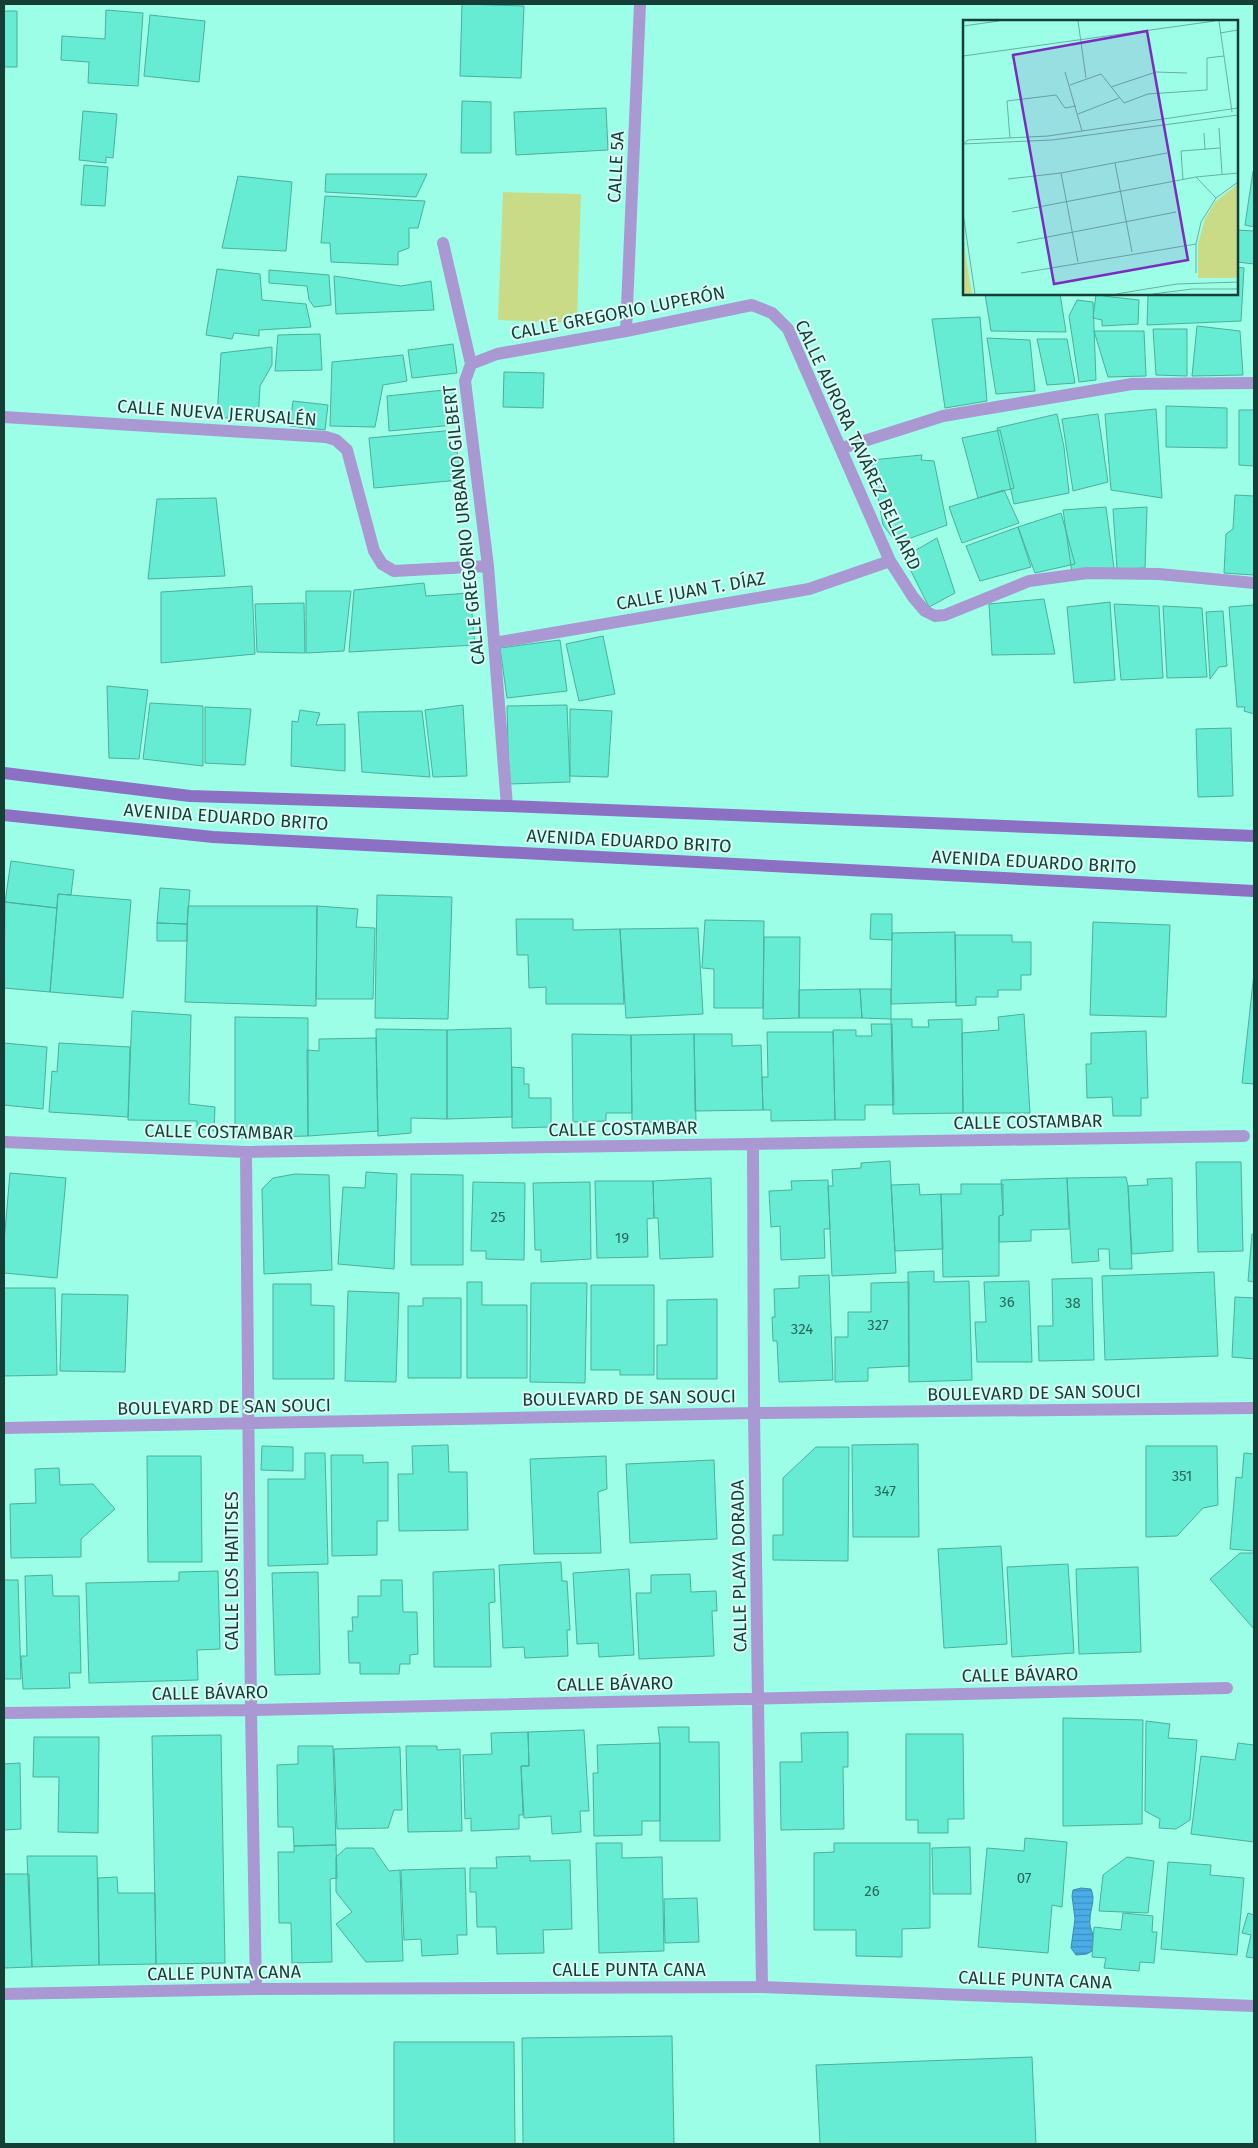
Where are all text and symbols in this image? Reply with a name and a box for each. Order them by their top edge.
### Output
inset map [963,20,1238,295]
street label: CALLE 5A [603,130,629,204]
street label: CALLE GREGORIO LUPERÓN [509,281,727,345]
street label: CALLE AURORA TAVÁREZ BELLIARD [790,316,927,574]
street label: CALLE GREGORIO URBANO GILBERT [438,383,490,666]
street label: CALLE NUEVA JERUSALÉN [116,394,318,431]
street label: CALLE JUAN T. DÍAZ [614,566,767,615]
street label: AVENIDA EDUARDO BRITO [123,799,329,835]
street label: AVENIDA EDUARDO BRITO [526,825,732,857]
street label: AVENIDA EDUARDO BRITO [931,846,1137,878]
street label: CALLE COSTAMBAR [953,1110,1103,1134]
street label: CALLE COSTAMBAR [548,1117,698,1141]
street label: CALLE COSTAMBAR [144,1120,294,1144]
house number: 25 [491,1208,505,1226]
house number: 19 [615,1229,629,1247]
house number: 36 [999,1293,1015,1311]
house number: 38 [1065,1294,1081,1312]
house number: 327 [867,1316,889,1334]
house number: 324 [791,1320,813,1338]
street label: BOULEVARD DE SAN SOUCI [927,1380,1141,1406]
street label: BOULEVARD DE SAN SOUCI [522,1385,736,1411]
street label: BOULEVARD DE SAN SOUCI [117,1394,331,1420]
house number: 351 [1172,1467,1192,1485]
street label: CALLE PLAYA DORADA [726,1479,752,1653]
house number: 347 [874,1482,896,1500]
street label: CALLE LOS HAITISES [221,1491,243,1651]
street label: CALLE BÁVARO [961,1662,1079,1687]
street label: CALLE BÁVARO [556,1671,674,1696]
street label: CALLE BÁVARO [151,1680,269,1705]
house number: 07 [1017,1869,1032,1887]
house number: 26 [864,1882,880,1900]
street label: CALLE PUNTA CANA [552,1959,707,1981]
street label: CALLE PUNTA CANA [147,1961,302,1985]
street label: CALLE PUNTA CANA [958,1966,1113,1994]

